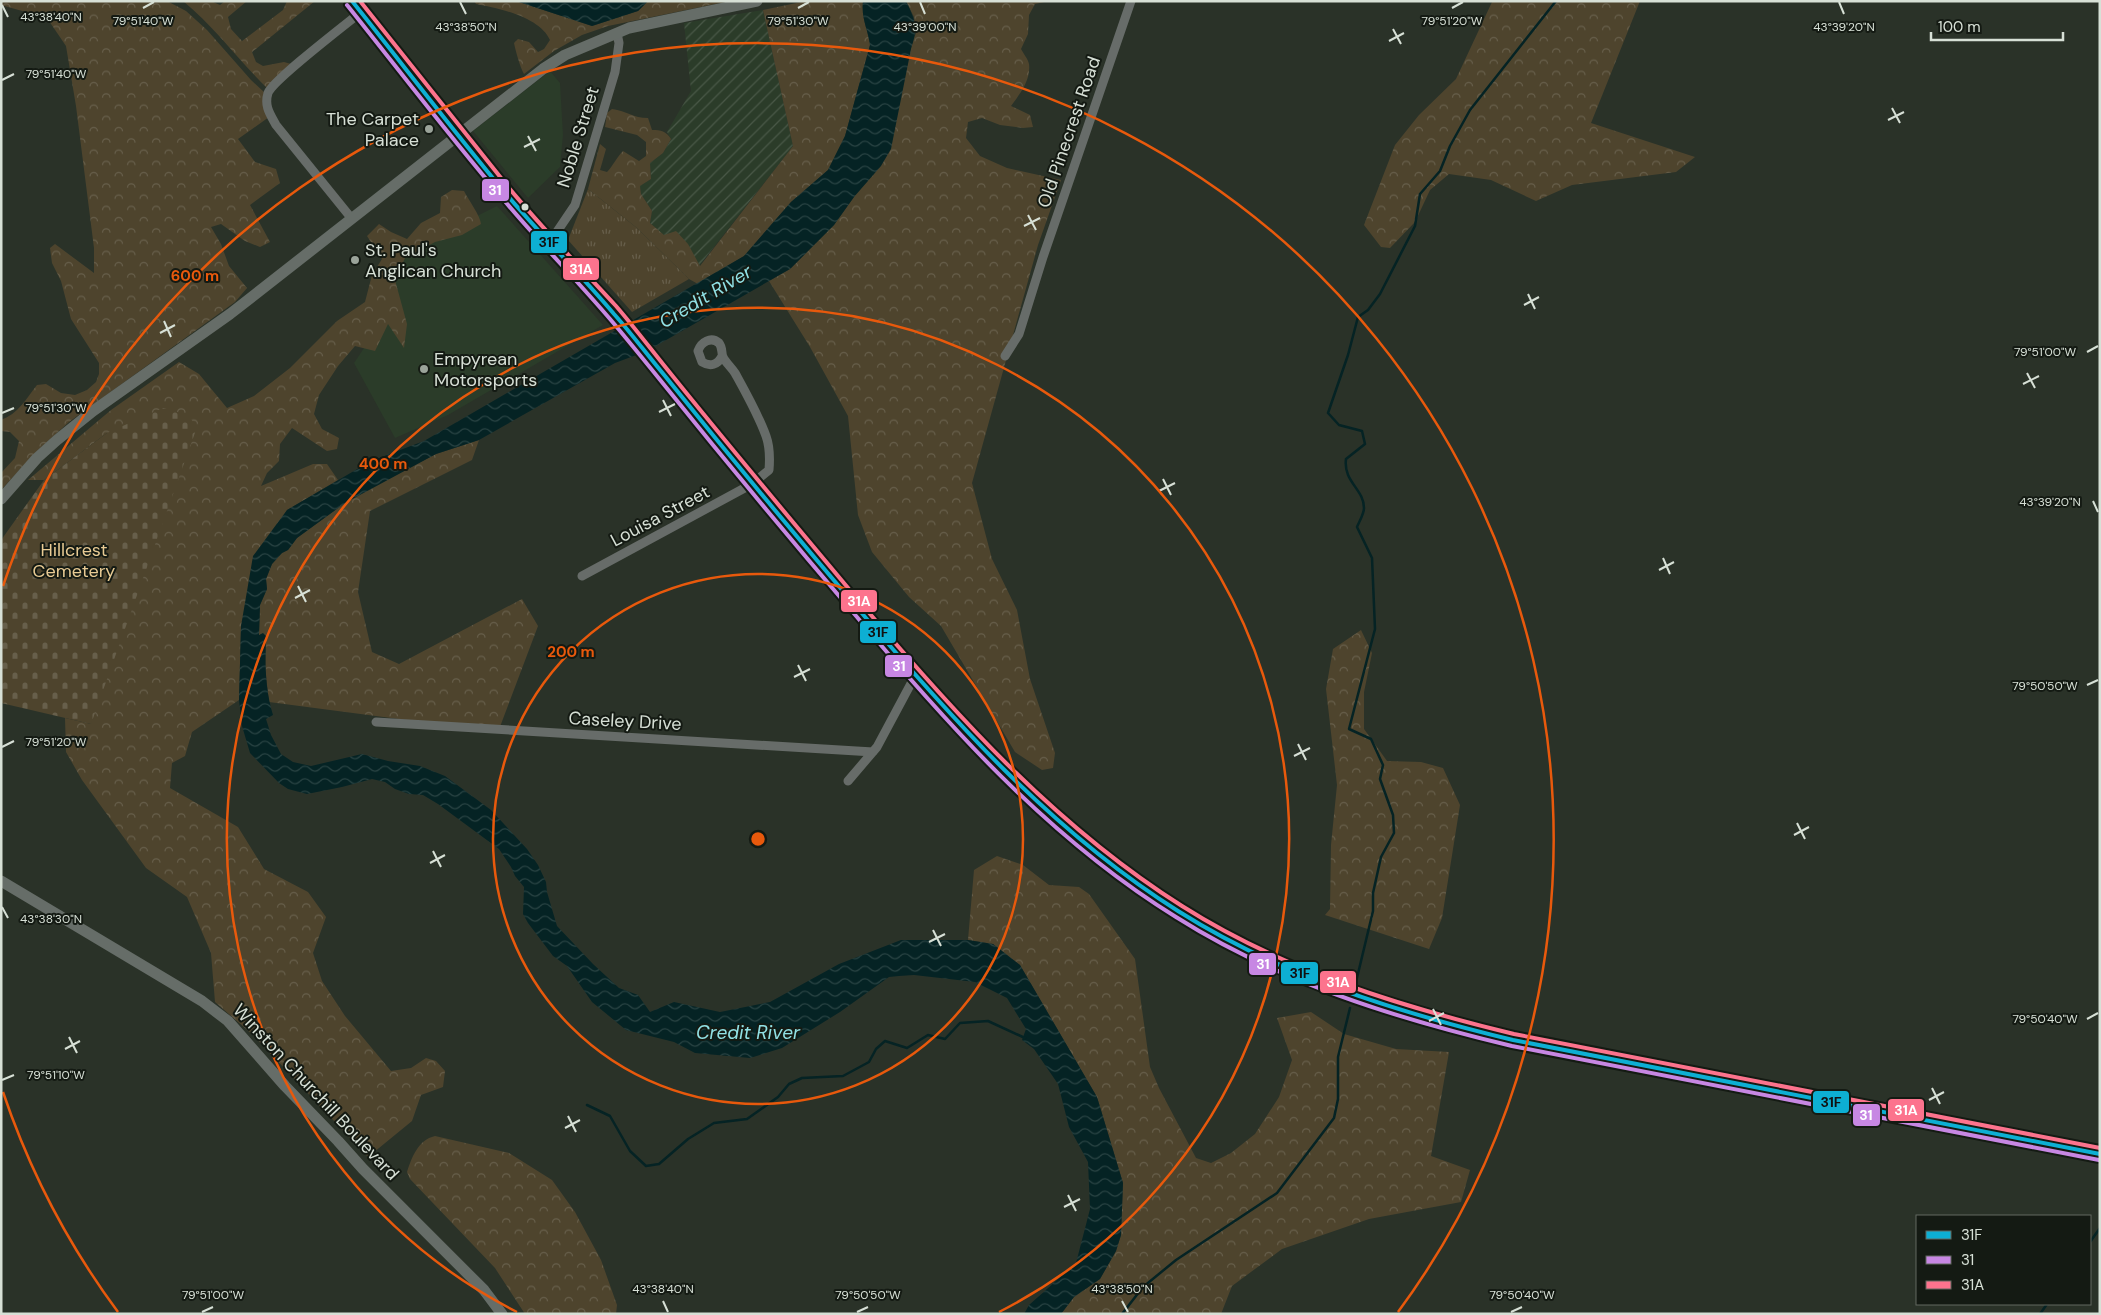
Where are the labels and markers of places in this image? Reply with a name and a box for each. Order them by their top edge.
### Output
place label: The Carpet Palace [326,107,419,152]
marker: The Carpet Palace [423,123,435,135]
unlabelled marker [520,202,530,212]
place label: St. Paul's Anglican Church [365,238,501,283]
marker: St. Paul's Anglican Church [349,254,361,266]
place label: Empyrean Motorsports [434,347,537,392]
marker: Empyrean Motorsports [418,363,430,375]
centre of rings [749,830,767,848]

